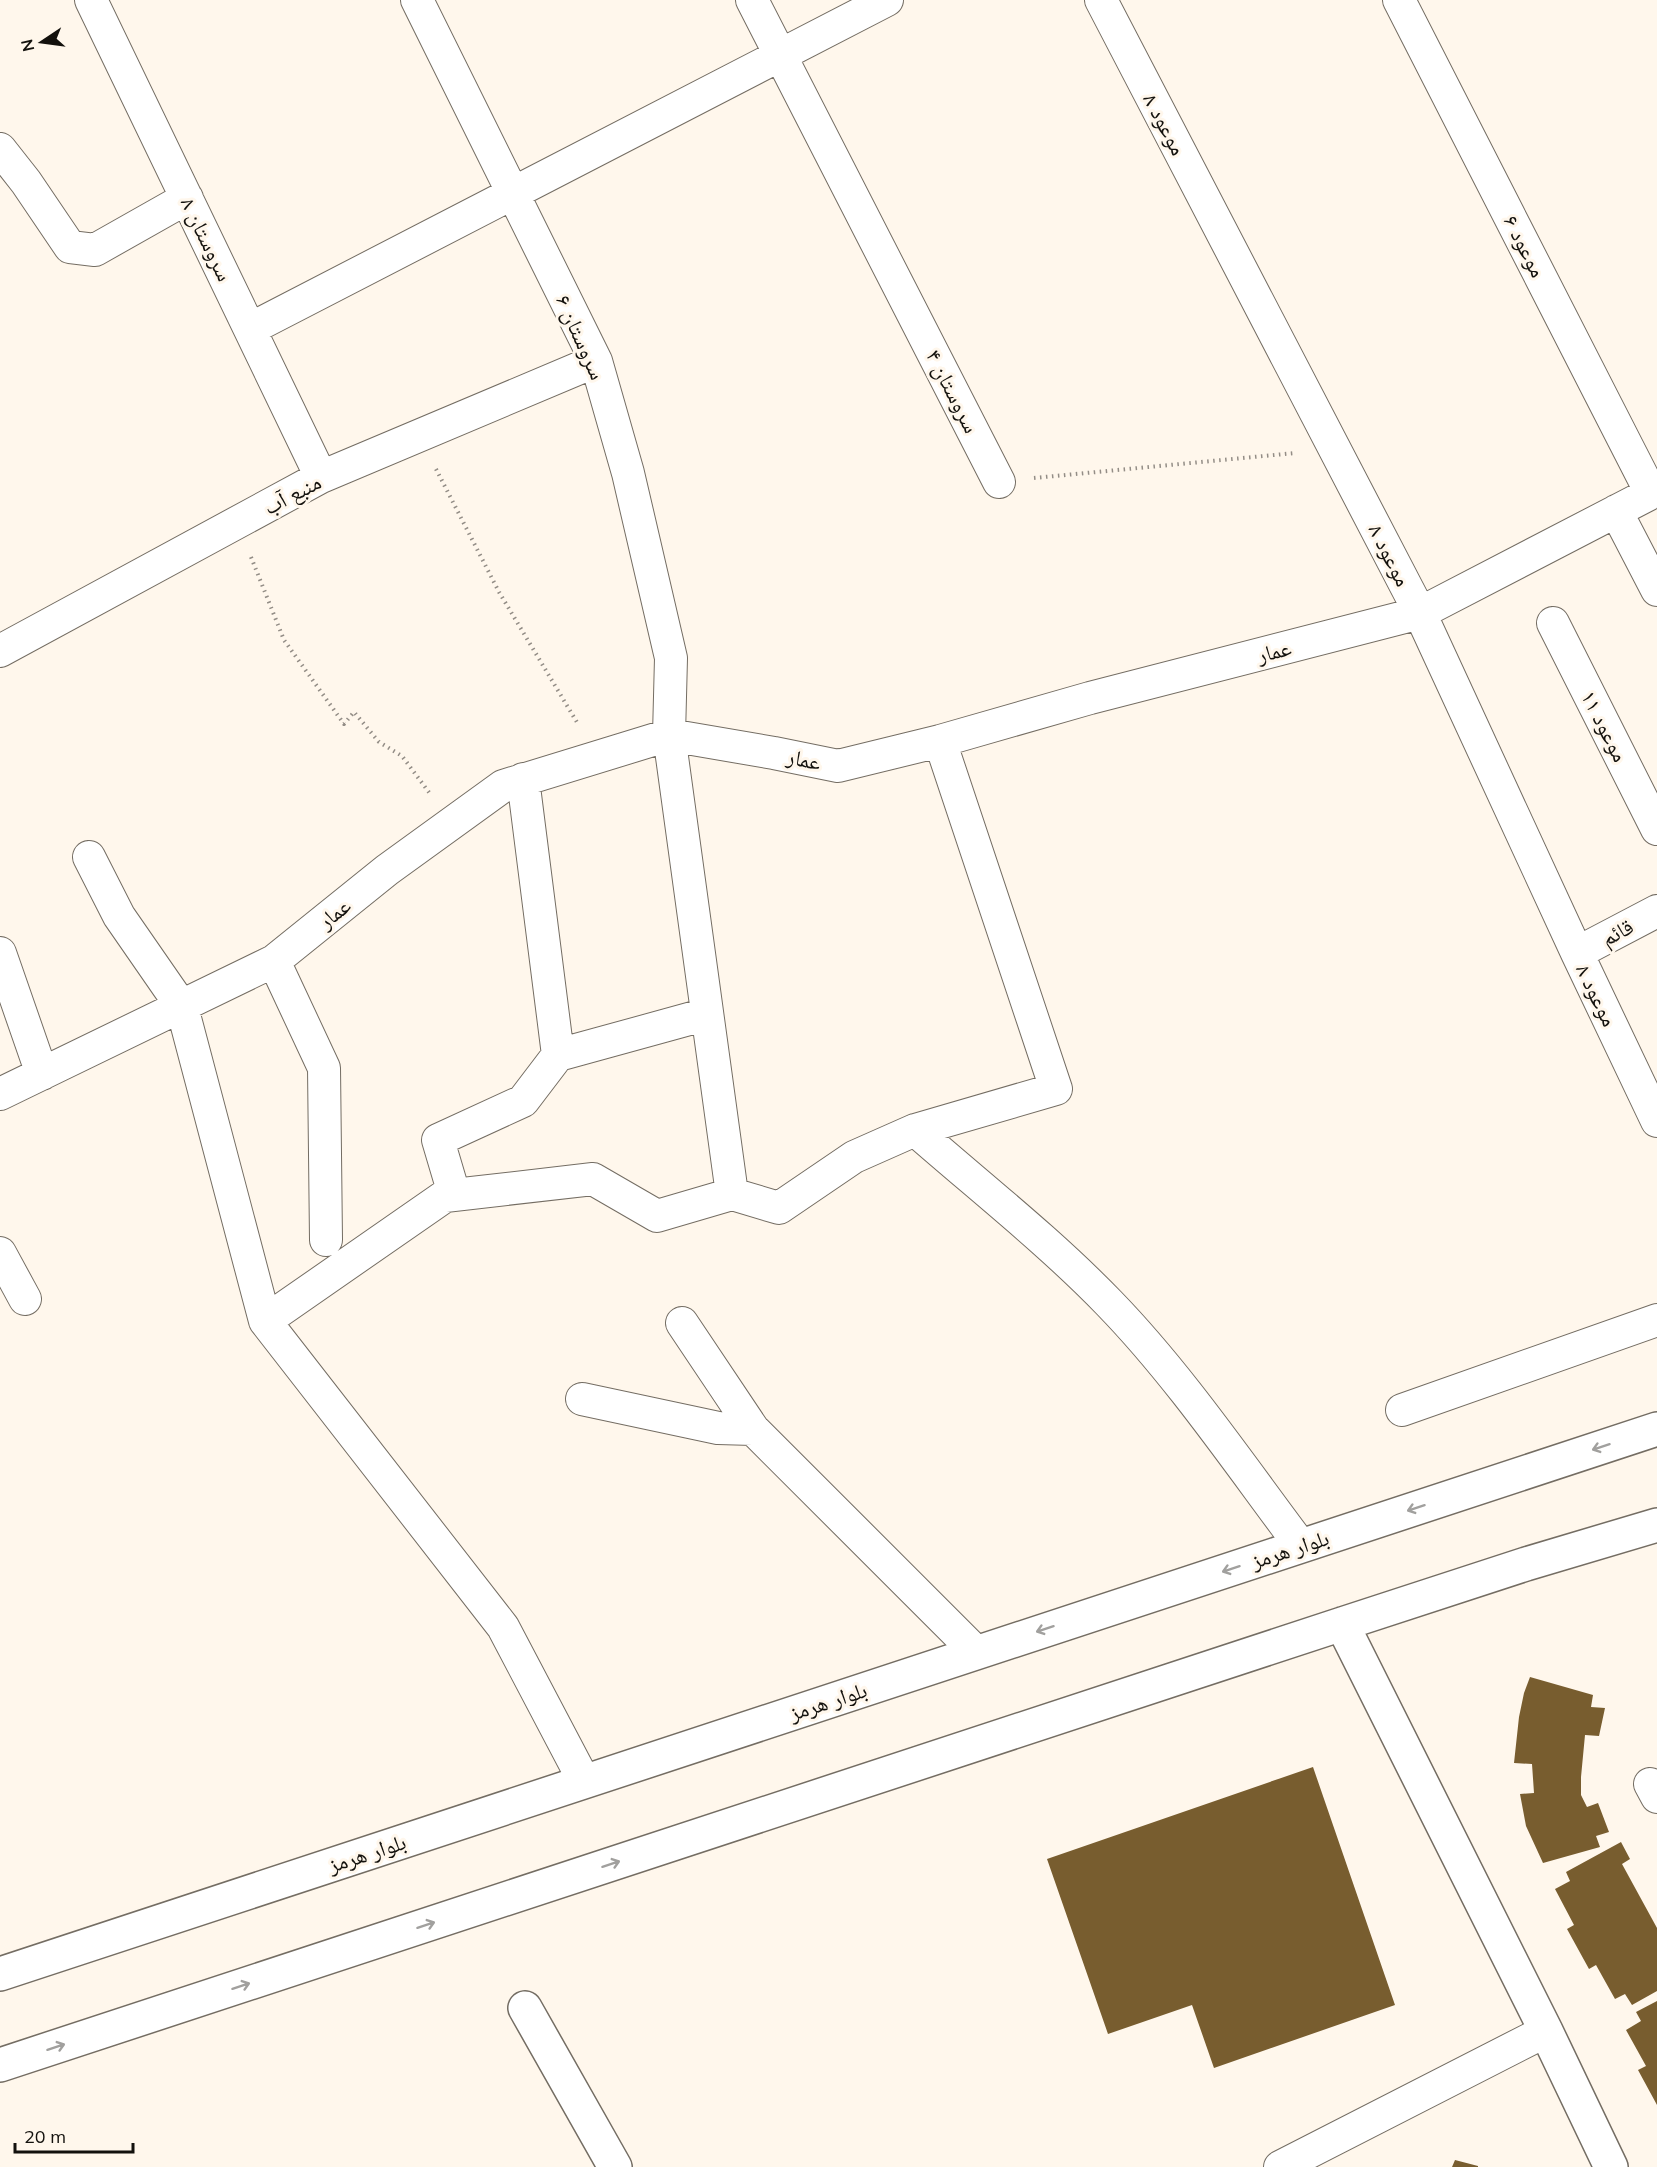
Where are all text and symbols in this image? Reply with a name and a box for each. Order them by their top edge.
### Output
north arrow [12,12,72,72]
text: N [16,37,38,54]
street label: موعود ۸ [1137,88,1193,160]
street label: سروستان ۸ [175,192,239,286]
street label: موعود ۶ [1497,210,1553,282]
street label: سروستان ۶ [550,290,612,384]
street label: سروستان ۴ [920,344,986,438]
street label: منبع آب [258,467,326,521]
street label: موعود ۸ [1362,519,1418,591]
street label: عمار [1253,633,1294,669]
street label: موعود ۱۱ [1575,686,1635,766]
street label: عمار [783,742,824,776]
street label: عمار [311,891,356,935]
street label: قائم [1596,912,1638,953]
street label: موعود ۸ [1570,959,1624,1031]
one-way arrow [1592,1443,1611,1454]
one-way arrow [1407,1503,1426,1514]
street label: بلوار هرمز [1247,1523,1332,1575]
one-way arrow [1222,1564,1241,1575]
one-way arrow [1036,1625,1055,1636]
street label: بلوار هرمز [785,1675,870,1727]
street label: بلوار هرمز [324,1827,409,1879]
one-way arrow [601,1858,620,1869]
one-way arrow [416,1919,435,1930]
one-way arrow [231,1980,250,1991]
one-way arrow [46,2041,65,2052]
scale bar [15,2116,134,2154]
text: 20 m [24,2125,66,2148]

